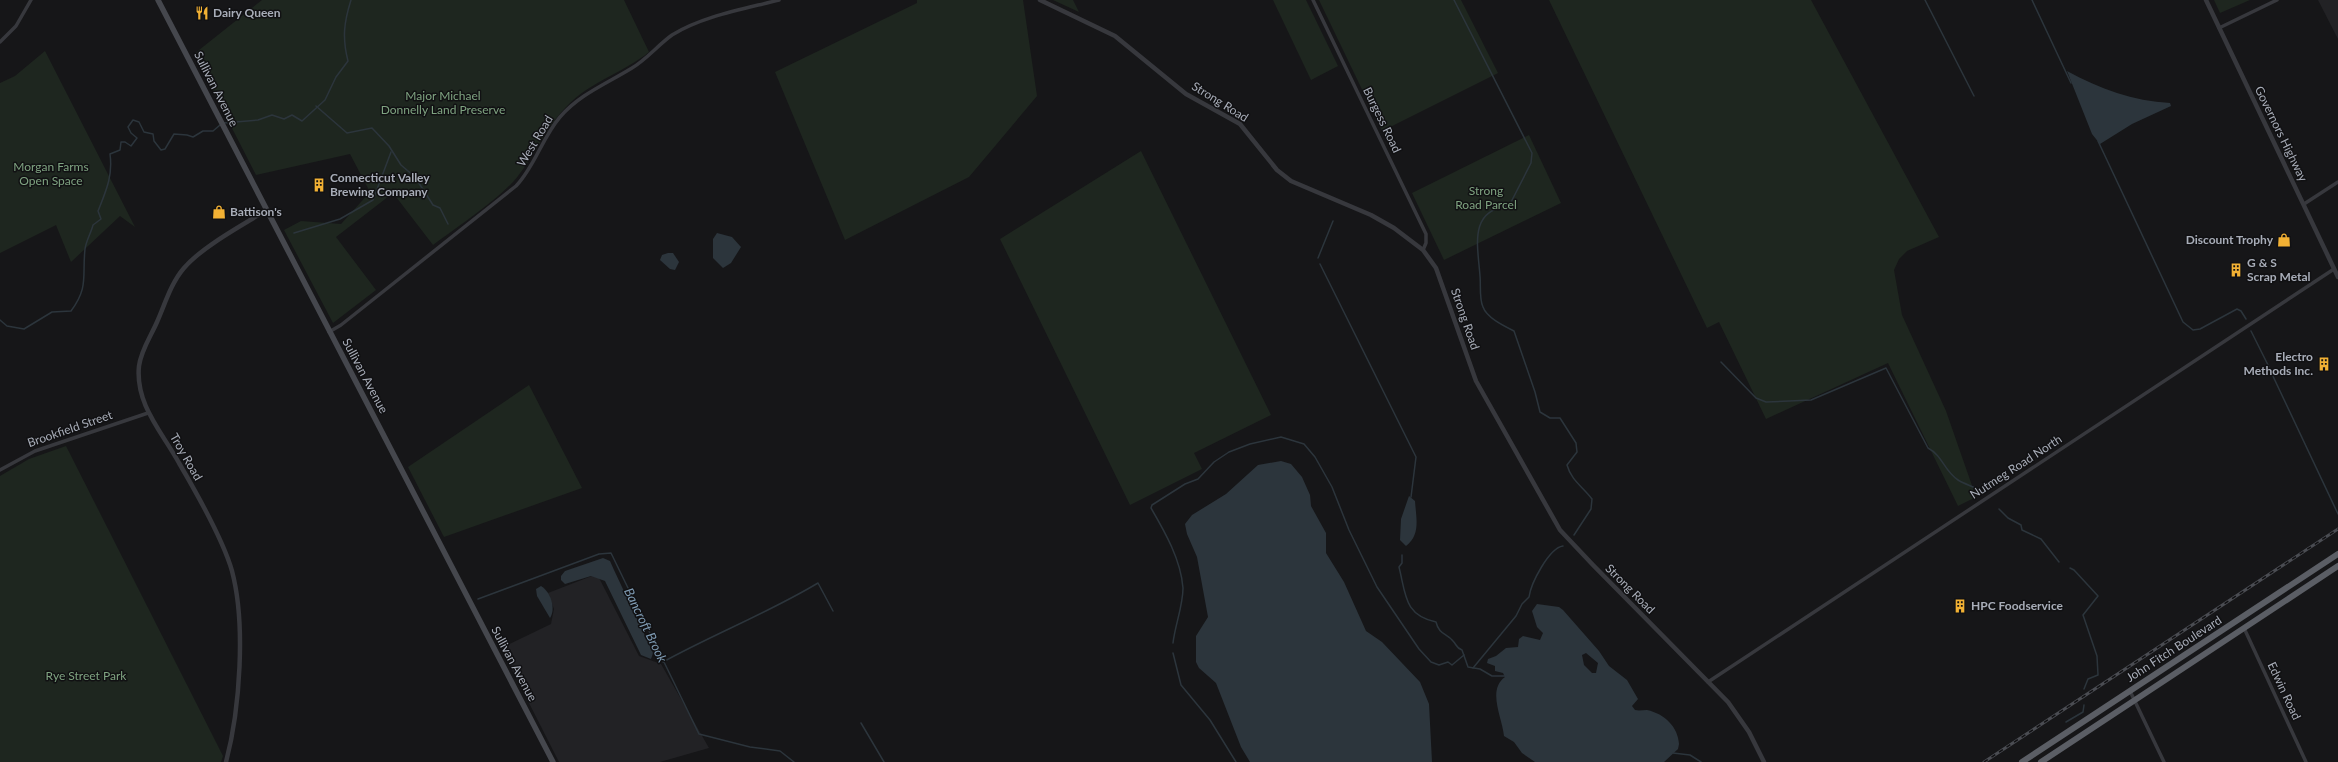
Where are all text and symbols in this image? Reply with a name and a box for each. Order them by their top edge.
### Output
restaurant icon: Dairy Queen [194,5,210,21]
place label: Dairy Queen [213,5,281,20]
street label: Sullivan Avenue [191,49,242,129]
street label: Strong Road [1189,78,1251,125]
street label: Governors Highway [2252,84,2311,185]
street label: Burgess Road [1360,85,1405,155]
park label: Major Michael Donnelly Land Preserve [381,88,505,117]
street label: West Road [513,112,556,169]
park label: Morgan Farms Open Space [13,159,89,188]
place label: Connecticut Valley Brewing Company [330,170,430,199]
building icon: Connecticut Valley Brewing Company [311,177,327,193]
park label: Strong Road Parcel [1455,183,1517,212]
shop icon: Battison's [211,204,227,220]
place label: Battison's [230,204,282,219]
place label: Discount Trophy [2186,232,2274,247]
shop icon: Discount Trophy [2276,232,2292,248]
place label: G & S Scrap Metal [2247,255,2311,284]
building icon: G & S Scrap Metal [2228,262,2244,278]
street label: Strong Road [1448,286,1483,352]
street label: Sullivan Avenue [339,336,391,416]
place label: Electro Methods Inc. [2244,349,2313,378]
building icon: Electro Methods Inc. [2316,356,2332,372]
street label: Brookfield Street [25,407,115,450]
street label: Troy Road [167,430,206,483]
street label: Nutmeg Road North [1967,431,2064,502]
street label: Strong Road [1602,561,1658,617]
water label: Bancroft Brook [621,585,671,666]
building icon: HPC Foodservice [1952,598,1968,614]
place label: HPC Foodservice [1971,598,2064,613]
street label: John Fitch Boulevard [2123,612,2224,685]
street label: Sullivan Avenue [488,624,540,704]
street label: Edwin Road [2265,659,2304,722]
park label: Rye Street Park [46,668,127,683]

